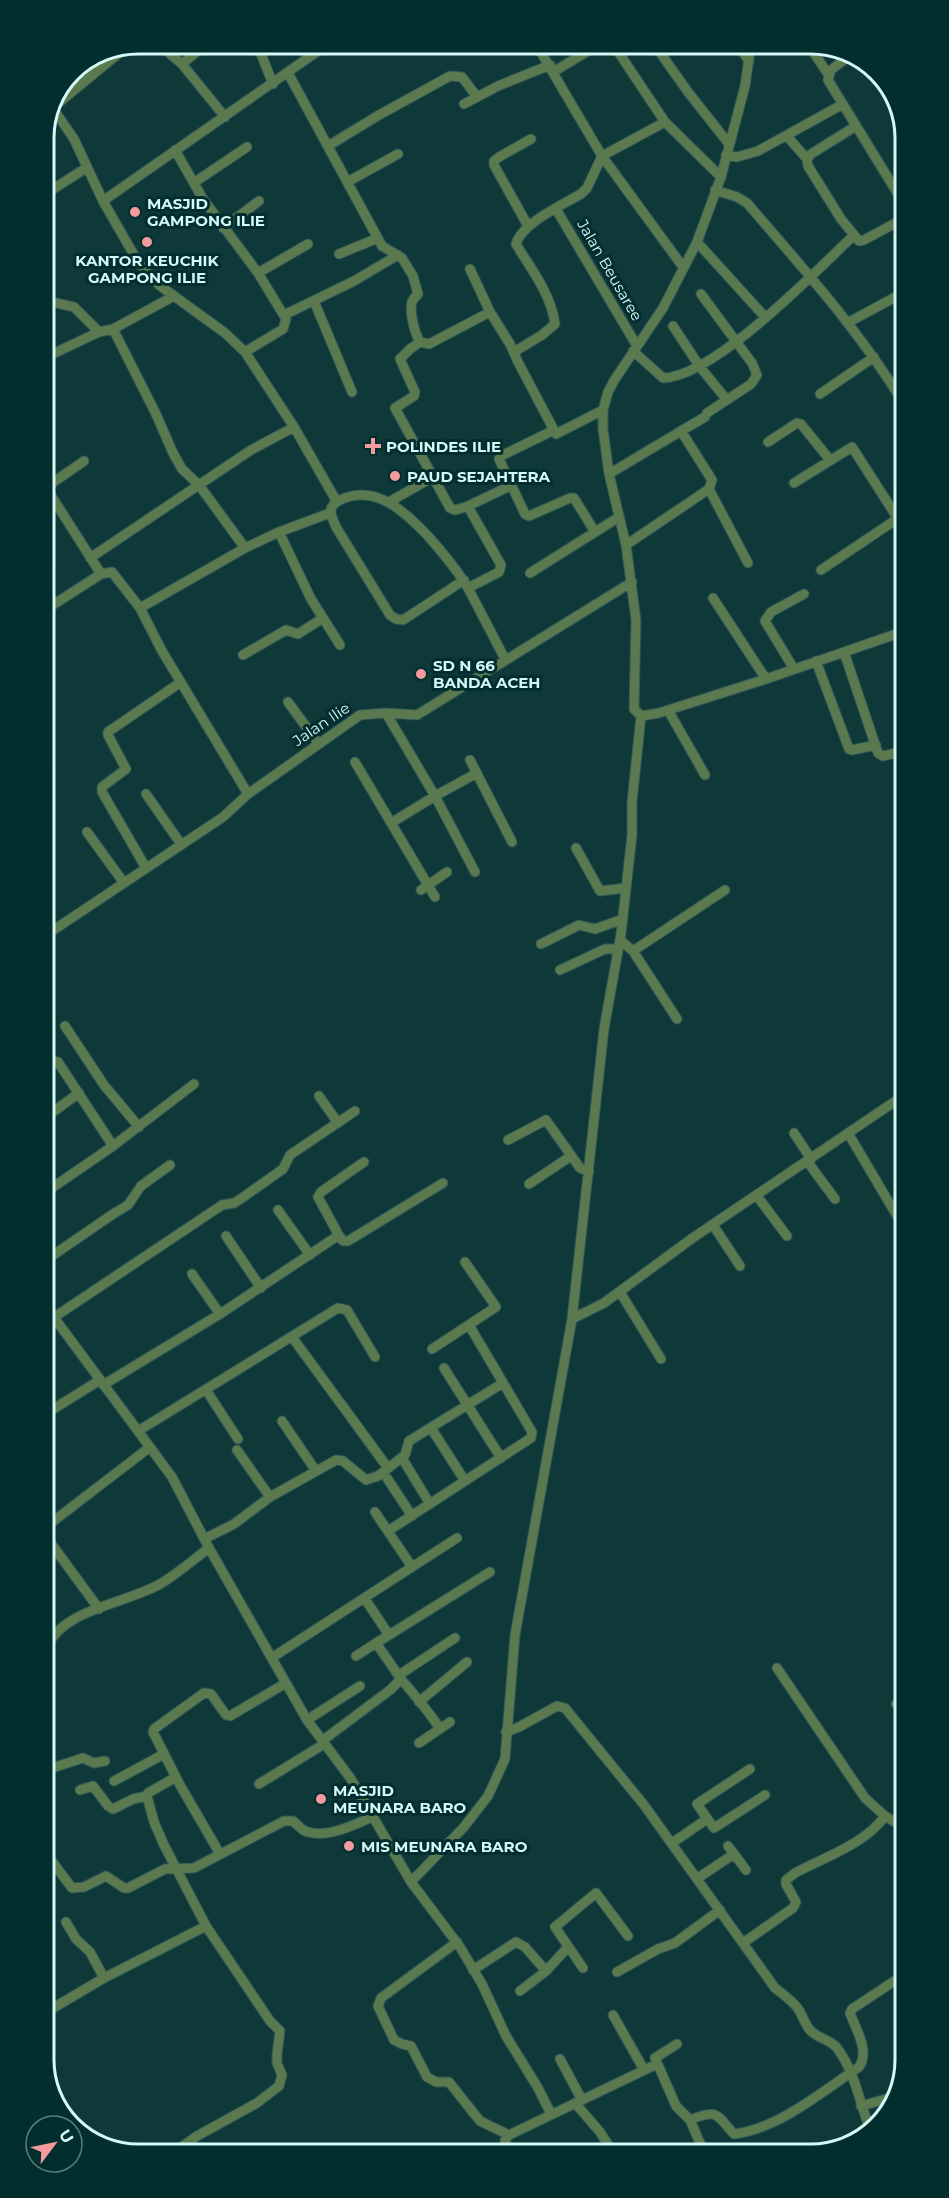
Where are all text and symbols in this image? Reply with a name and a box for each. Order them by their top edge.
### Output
place label: MASJID GAMPONG ILIE [147,194,265,230]
marker: MASJID GAMPONG ILIE [128,205,142,219]
street label: Jalan Beusaree [573,215,647,324]
marker: KANTOR KEUCHIK GAMPONG ILIE [140,235,154,249]
place label: KANTOR KEUCHIK GAMPONG ILIE [75,251,220,287]
marker: POLINDES ILIE [364,437,382,455]
place label: POLINDES ILIE [386,437,501,456]
place label: PAUD SEJAHTERA [407,467,551,486]
marker: PAUD SEJAHTERA [388,469,402,483]
place label: SD N 66 BANDA ACEH [433,656,540,692]
marker: SD N 66 BANDA ACEH [414,667,428,681]
street label: Jalan Ilie [288,698,353,751]
place label: MASJID MEUNARA BARO [333,1781,467,1817]
marker: MASJID MEUNARA BARO [314,1792,328,1806]
place label: MIS MEUNARA BARO [361,1837,528,1856]
marker: MIS MEUNARA BARO [342,1839,356,1853]
north arrow [24,2114,84,2174]
text: U [55,2126,78,2147]

